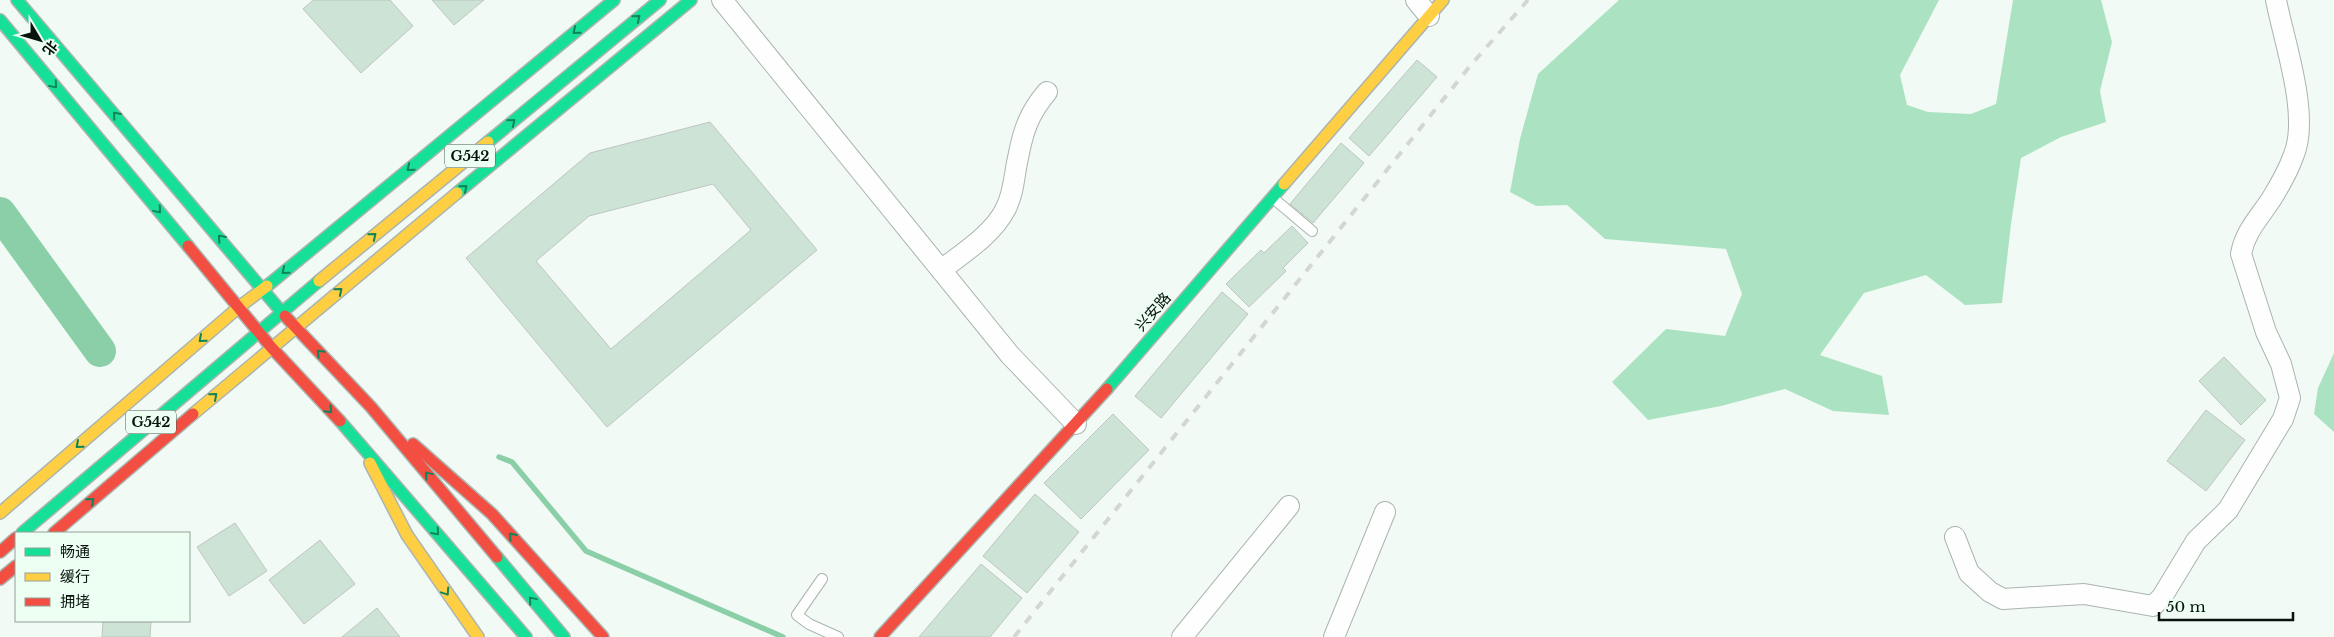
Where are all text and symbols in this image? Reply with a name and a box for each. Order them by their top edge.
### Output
north arrow [15,15,65,65]
one-way arrow [632,15,641,24]
one-way arrow [573,25,582,34]
text: 北 [39,37,62,59]
one-way arrow [48,79,57,88]
one-way arrow [113,112,121,121]
one-way arrow [506,119,515,127]
road number: G542 [445,144,495,168]
one-way arrow [407,162,416,171]
one-way arrow [458,185,467,194]
one-way arrow [152,204,161,213]
one-way arrow [367,234,376,242]
one-way arrow [218,235,227,244]
one-way arrow [282,265,291,274]
street label: 兴安路 [1131,288,1175,335]
one-way arrow [333,289,342,297]
one-way arrow [198,333,207,342]
one-way arrow [317,350,326,359]
one-way arrow [208,393,217,401]
one-way arrow [323,404,332,413]
road number: G542 [126,411,176,434]
one-way arrow [75,439,84,448]
one-way arrow [425,472,433,481]
one-way arrow [85,498,94,507]
one-way arrow [430,526,439,535]
legend [15,532,190,622]
one-way arrow [508,532,517,541]
text: 畅通 [60,542,90,561]
text: 缓行 [60,567,90,586]
one-way arrow [440,587,449,596]
scale bar [2159,590,2293,622]
text: 拥堵 [60,592,90,611]
one-way arrow [529,596,538,605]
text: 50 m [2166,597,2206,616]

